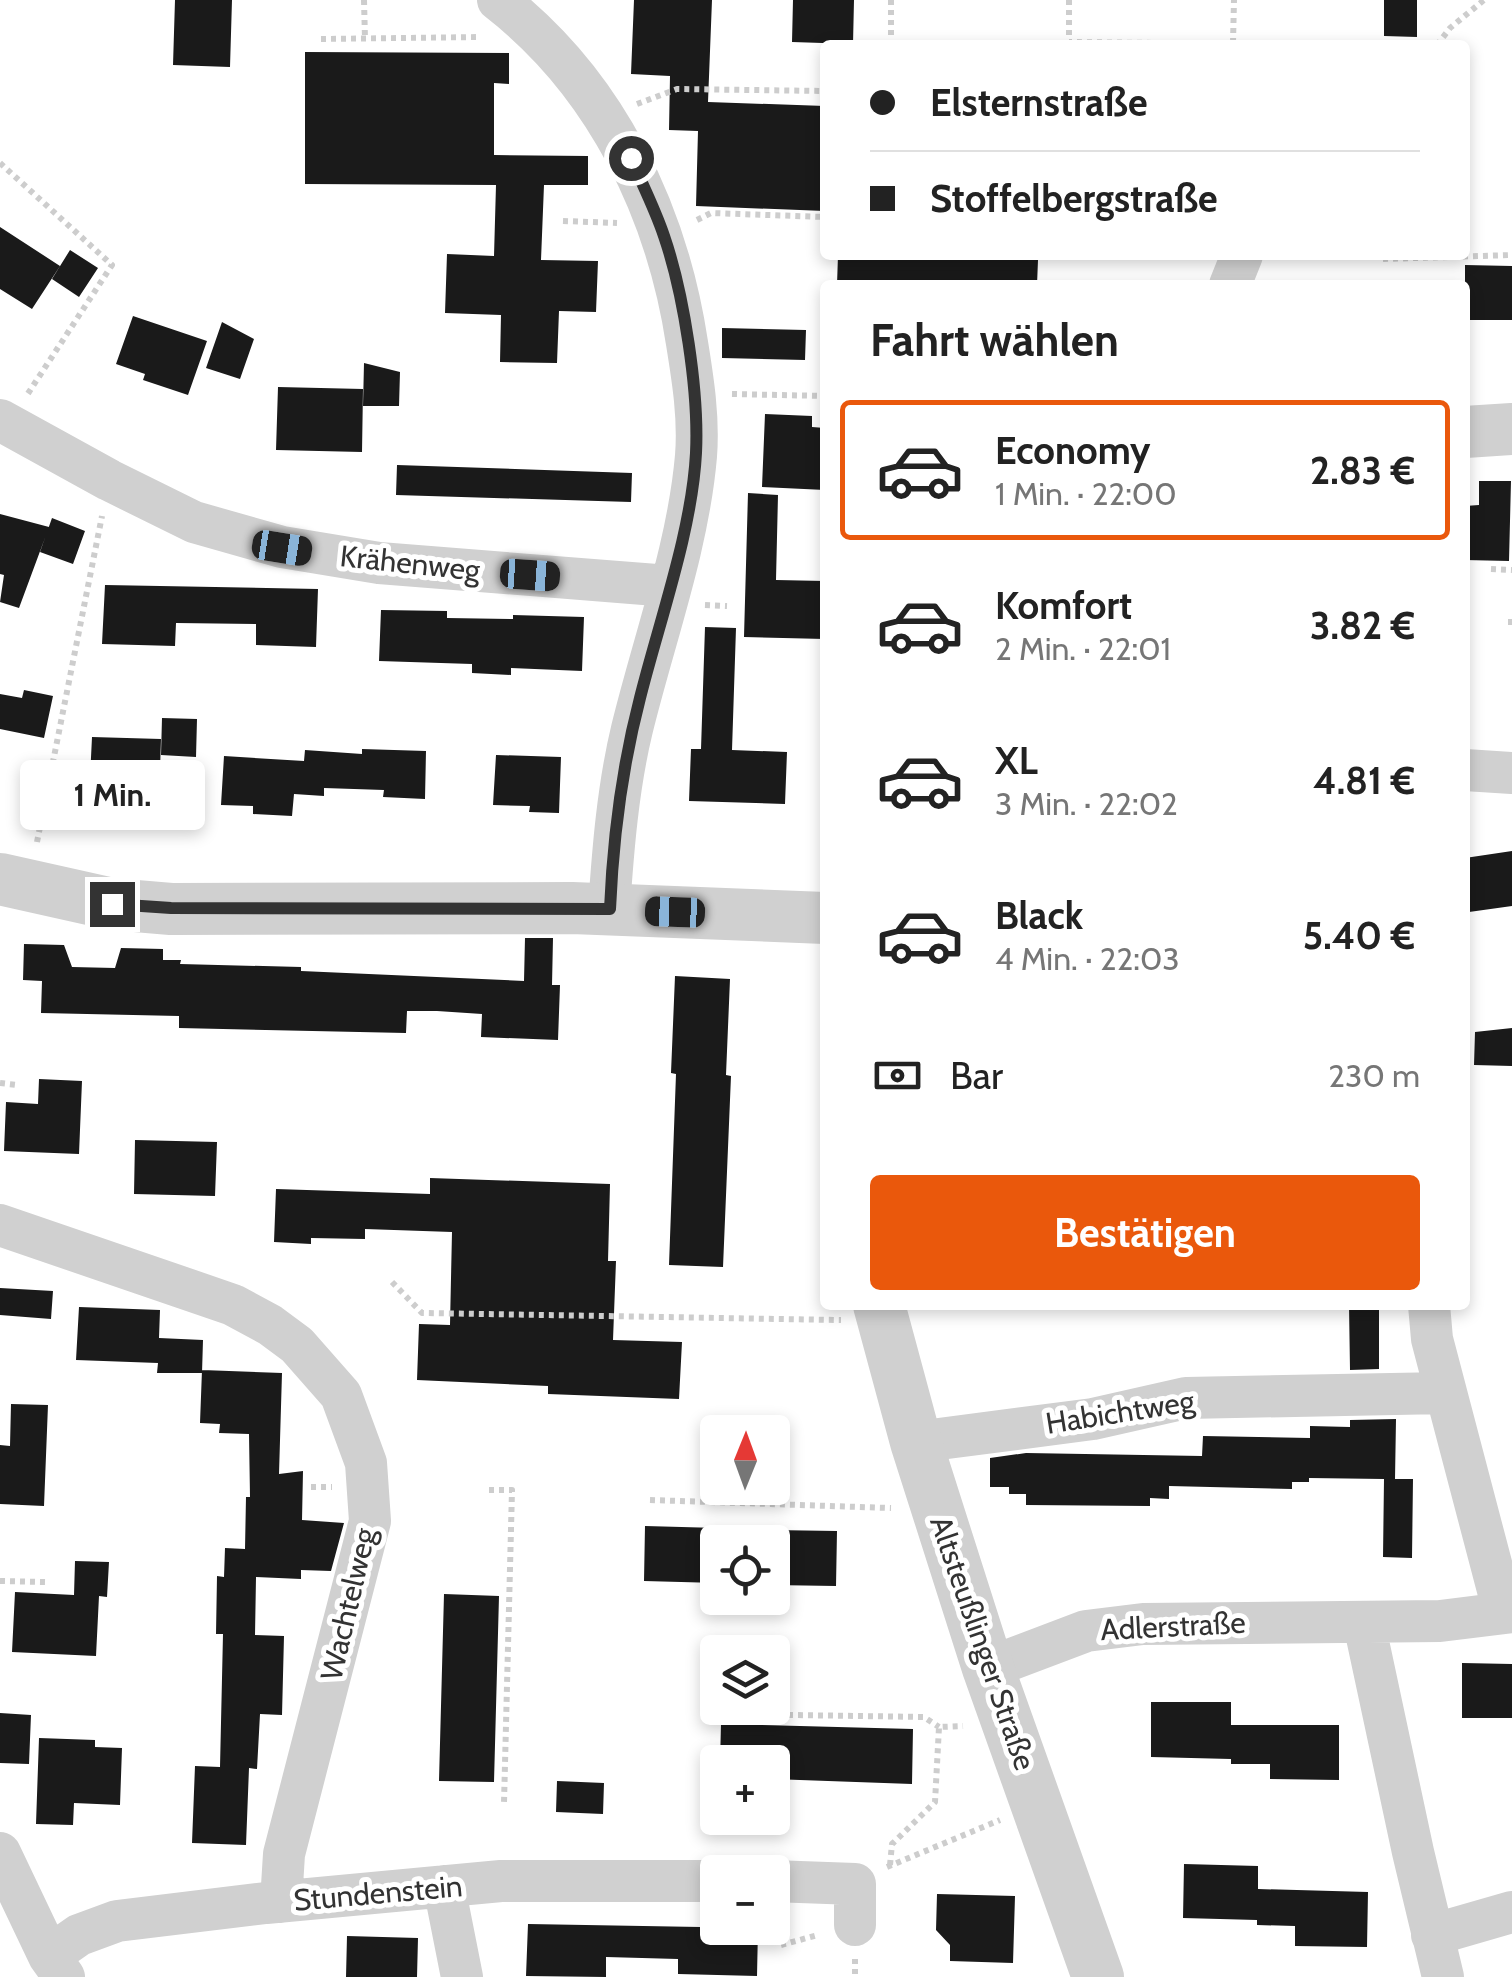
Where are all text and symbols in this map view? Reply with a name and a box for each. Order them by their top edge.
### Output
text: Elsternstraße [930,79,1147,126]
route start [609,136,654,181]
text: Stoffelbergstraße [930,175,1218,222]
text: Fahrt wählen [870,313,1119,367]
icon: car [875,425,965,515]
text: Economy [995,427,1150,474]
text: 2.83 € [1310,447,1415,494]
text: 1 Min. · 22:00 [995,474,1177,513]
car [250,528,314,568]
street label: Krähenweg [338,537,483,589]
car [499,558,561,592]
icon: car [875,580,965,670]
text: Komfort [995,582,1132,629]
text: 3.82 € [1310,602,1415,649]
text: 2 Min. · 22:01 [995,629,1171,668]
icon: car [875,735,965,825]
text: XL [995,737,1038,784]
text: 4.81 € [1313,757,1415,804]
callout: 1 Min. [19,759,204,829]
text: 1 Min. [74,775,151,814]
text: 3 Min. · 22:02 [995,784,1178,823]
route end [90,882,135,927]
icon: car [875,890,965,980]
text: Black [995,892,1083,939]
car [644,896,706,928]
text: 5.40 € [1303,912,1415,959]
text: 4 Min. · 22:03 [995,939,1180,978]
icon: cash [870,1048,925,1103]
text: Bar [950,1052,1003,1099]
text: 230 m [1328,1056,1420,1095]
button: Bestätigen [870,1175,1420,1290]
street label: Habichtweg [1043,1382,1198,1442]
north arrow [700,1415,790,1505]
map controls [700,1415,790,1945]
street label: Altsteußlinger Straße [922,1511,1044,1775]
street label: Wachtelweg [312,1523,384,1684]
button: locate [700,1525,790,1615]
street label: Adlerstraße [1099,1604,1247,1648]
button: layers [700,1635,790,1725]
button: + [700,1745,790,1835]
button: − [700,1855,790,1945]
street label: Stundenstein [292,1867,464,1919]

